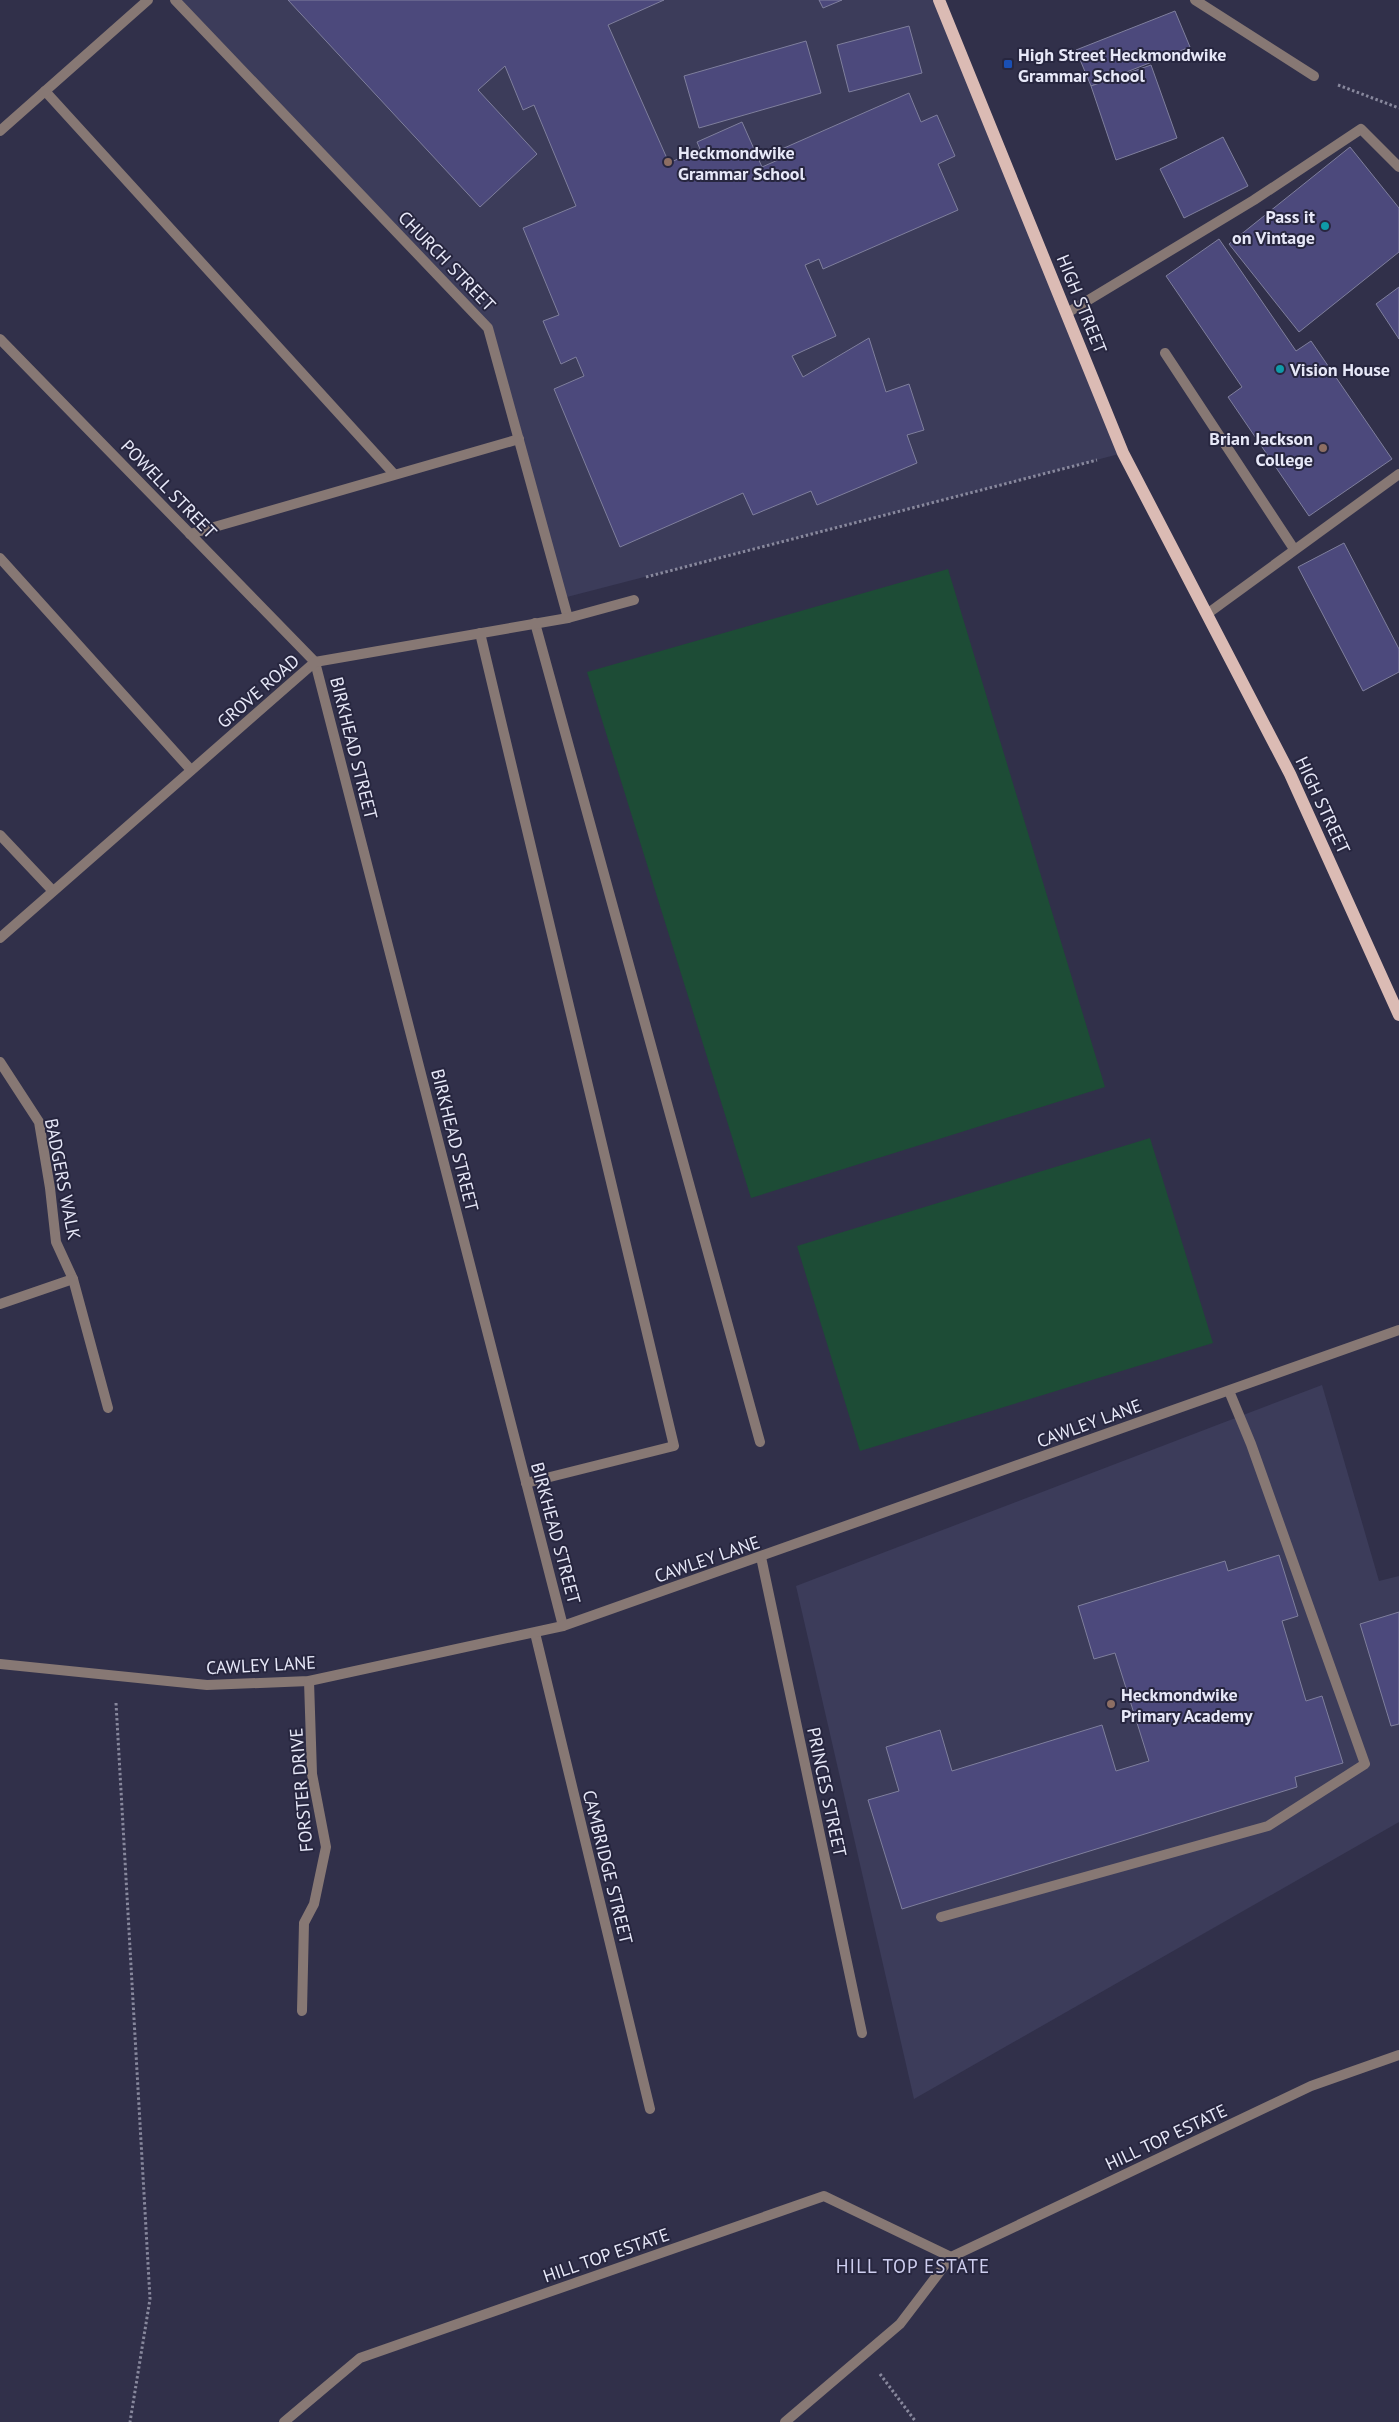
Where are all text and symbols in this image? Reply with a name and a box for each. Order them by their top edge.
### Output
place label: High Street Heckmondwike Grammar School [1018,43,1226,87]
marker: High Street Heckmondwike Grammar School [1002,58,1014,70]
place label: Heckmondwike Grammar School [678,141,805,185]
marker: Heckmondwike Grammar School [662,156,674,168]
place label: Pass it on Vintage [1232,205,1316,249]
street label: CHURCH STREET [393,206,501,316]
marker: Pass it on Vintage [1319,220,1331,232]
street label: HIGH STREET [1052,251,1112,357]
place label: Vision House [1289,358,1390,381]
marker: Vision House [1274,363,1286,375]
place label: Brian Jackson College [1209,427,1313,471]
street label: POWELL STREET [116,435,222,543]
marker: Brian Jackson College [1317,442,1329,454]
street label: GROVE ROAD [212,649,304,733]
street label: BIRKHEAD STREET [325,674,383,822]
street label: HIGH STREET [1290,753,1356,857]
street label: BIRKHEAD STREET [426,1066,484,1214]
street label: BADGERS WALK [40,1116,86,1242]
street label: CAWLEY LANE [1033,1393,1145,1453]
street label: BIRKHEAD STREET [526,1460,586,1606]
street label: CAWLEY LANE [651,1530,763,1588]
street label: CAWLEY LANE [206,1651,316,1679]
place label: Heckmondwike Primary Academy [1121,1683,1253,1727]
marker: Heckmondwike Primary Academy [1105,1698,1117,1710]
street label: PRINCES STREET [802,1725,852,1859]
street label: FORSTER DRIVE [284,1727,318,1853]
street label: CAMBRIDGE STREET [578,1788,638,1946]
street label: HILL TOP ESTATE [1101,2099,1231,2175]
street label: HILL TOP ESTATE [540,2223,672,2287]
district label: HILL TOP ESTATE [836,2254,990,2278]

